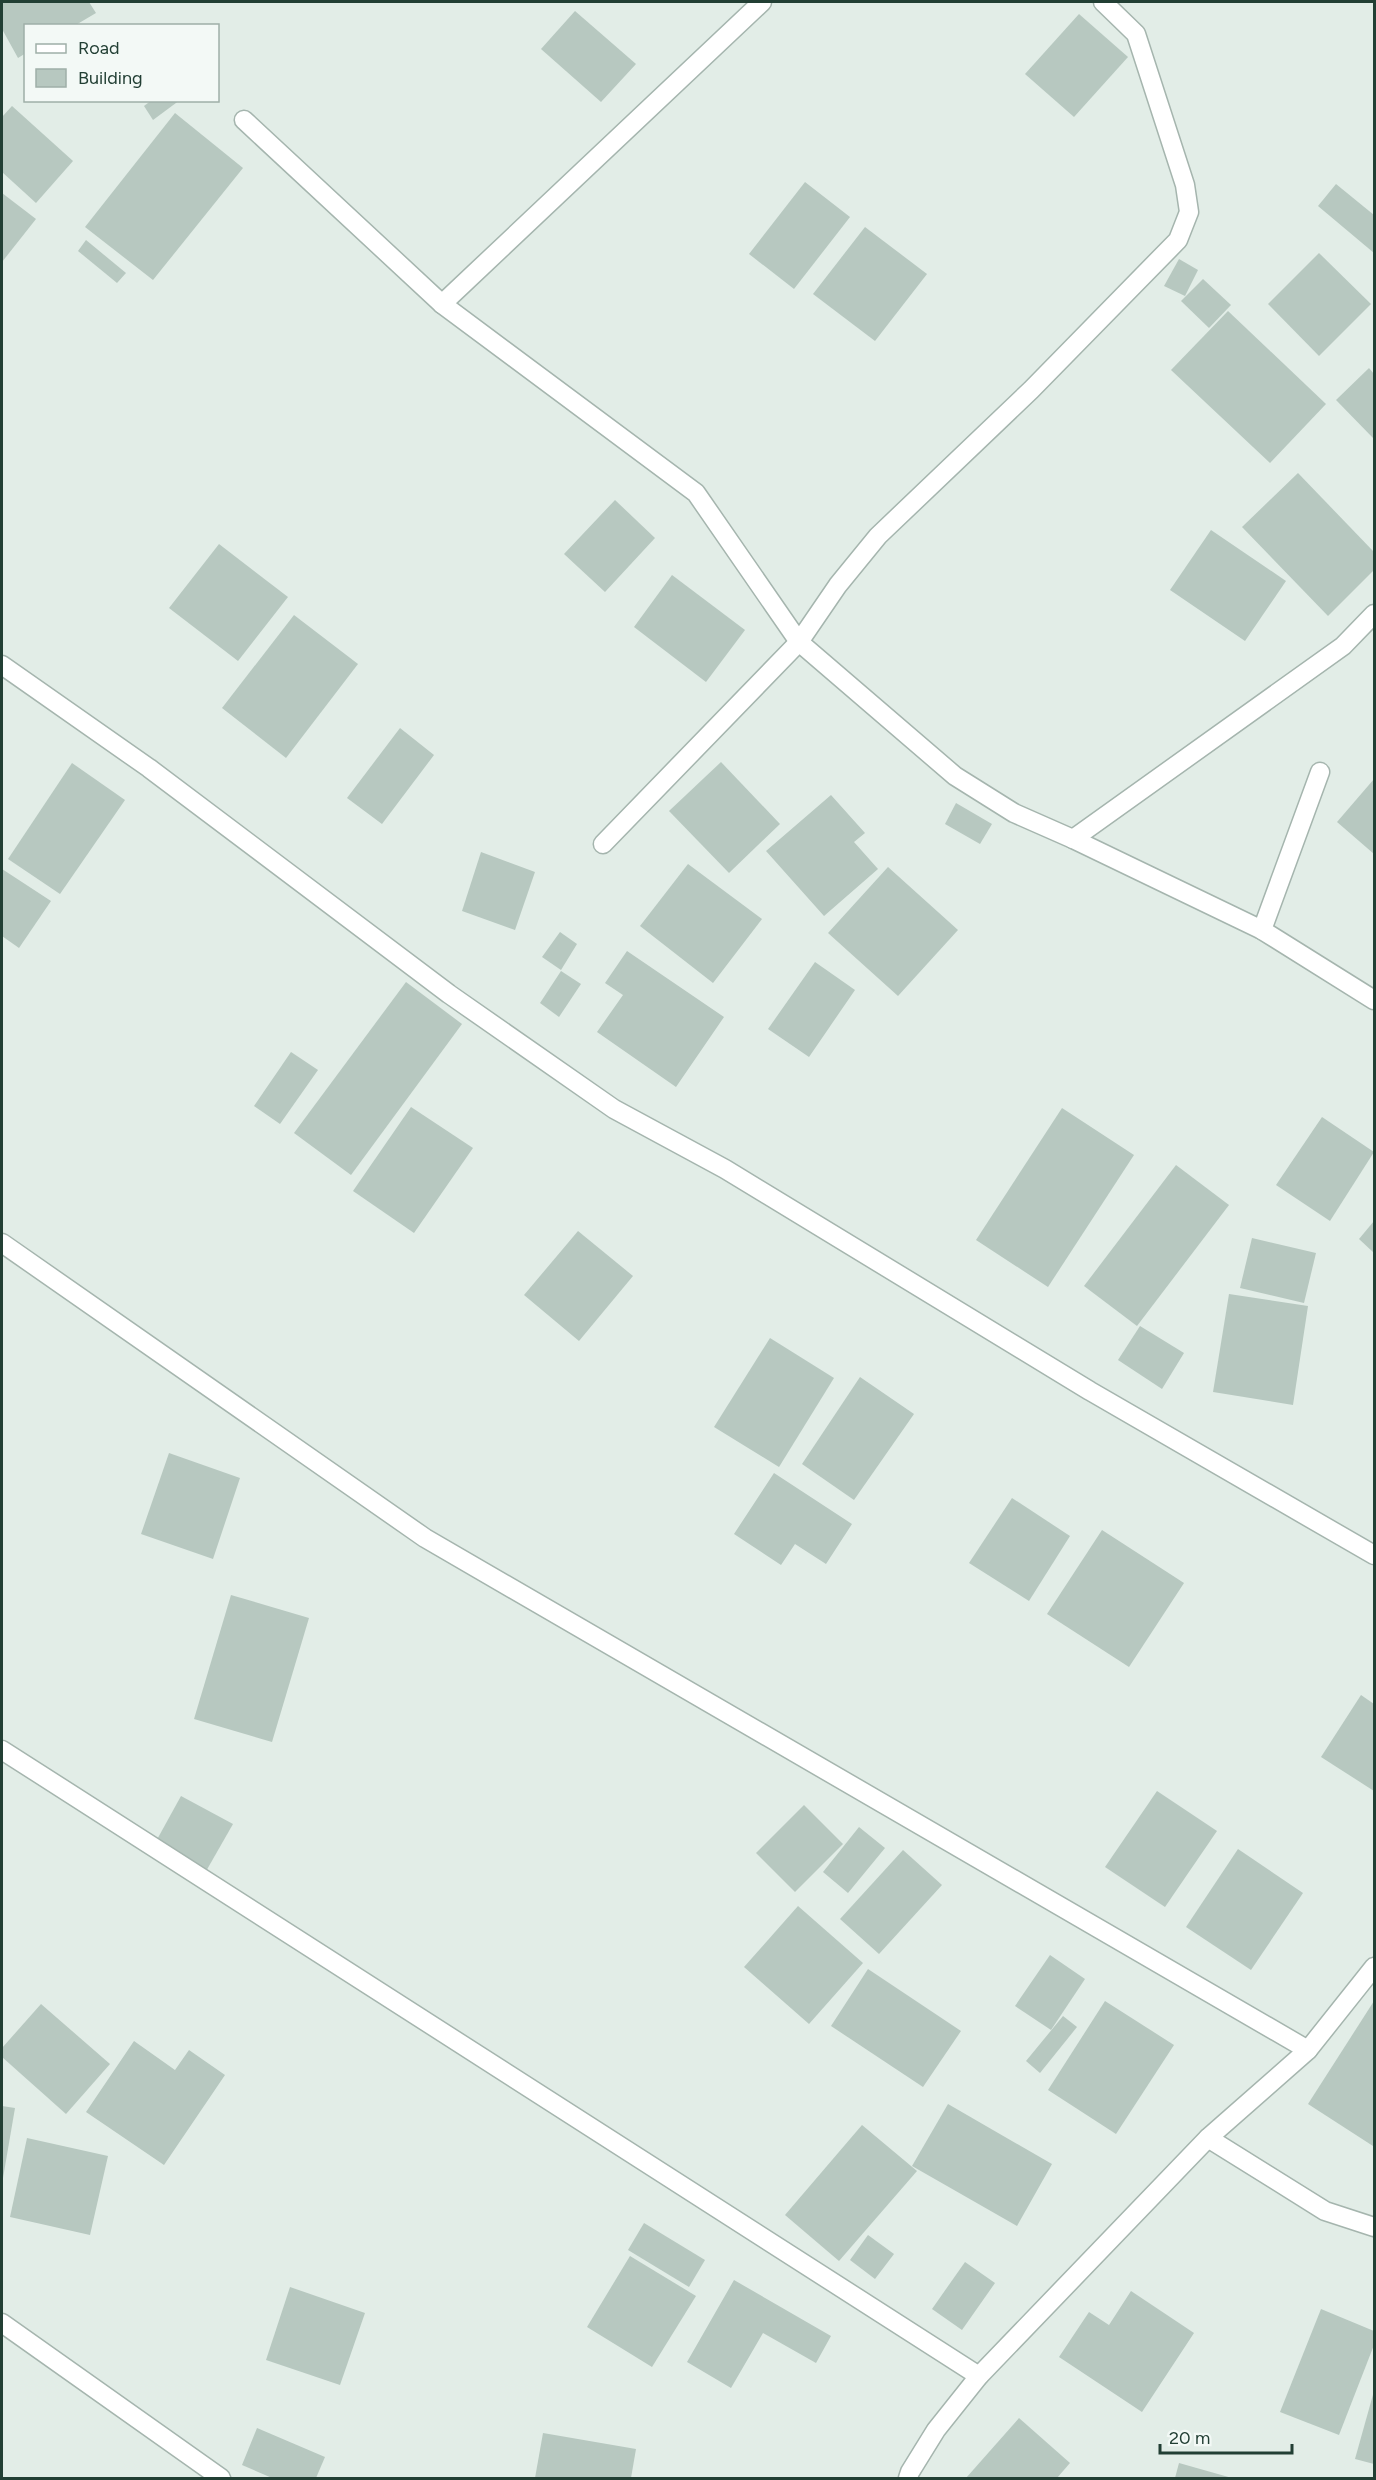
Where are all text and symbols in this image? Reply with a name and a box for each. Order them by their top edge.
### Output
legend [24,24,219,102]
text: Road [78,37,119,59]
text: Building [78,67,143,89]
scale bar [1160,2417,1292,2455]
text: 20 m [1169,2427,1210,2449]

